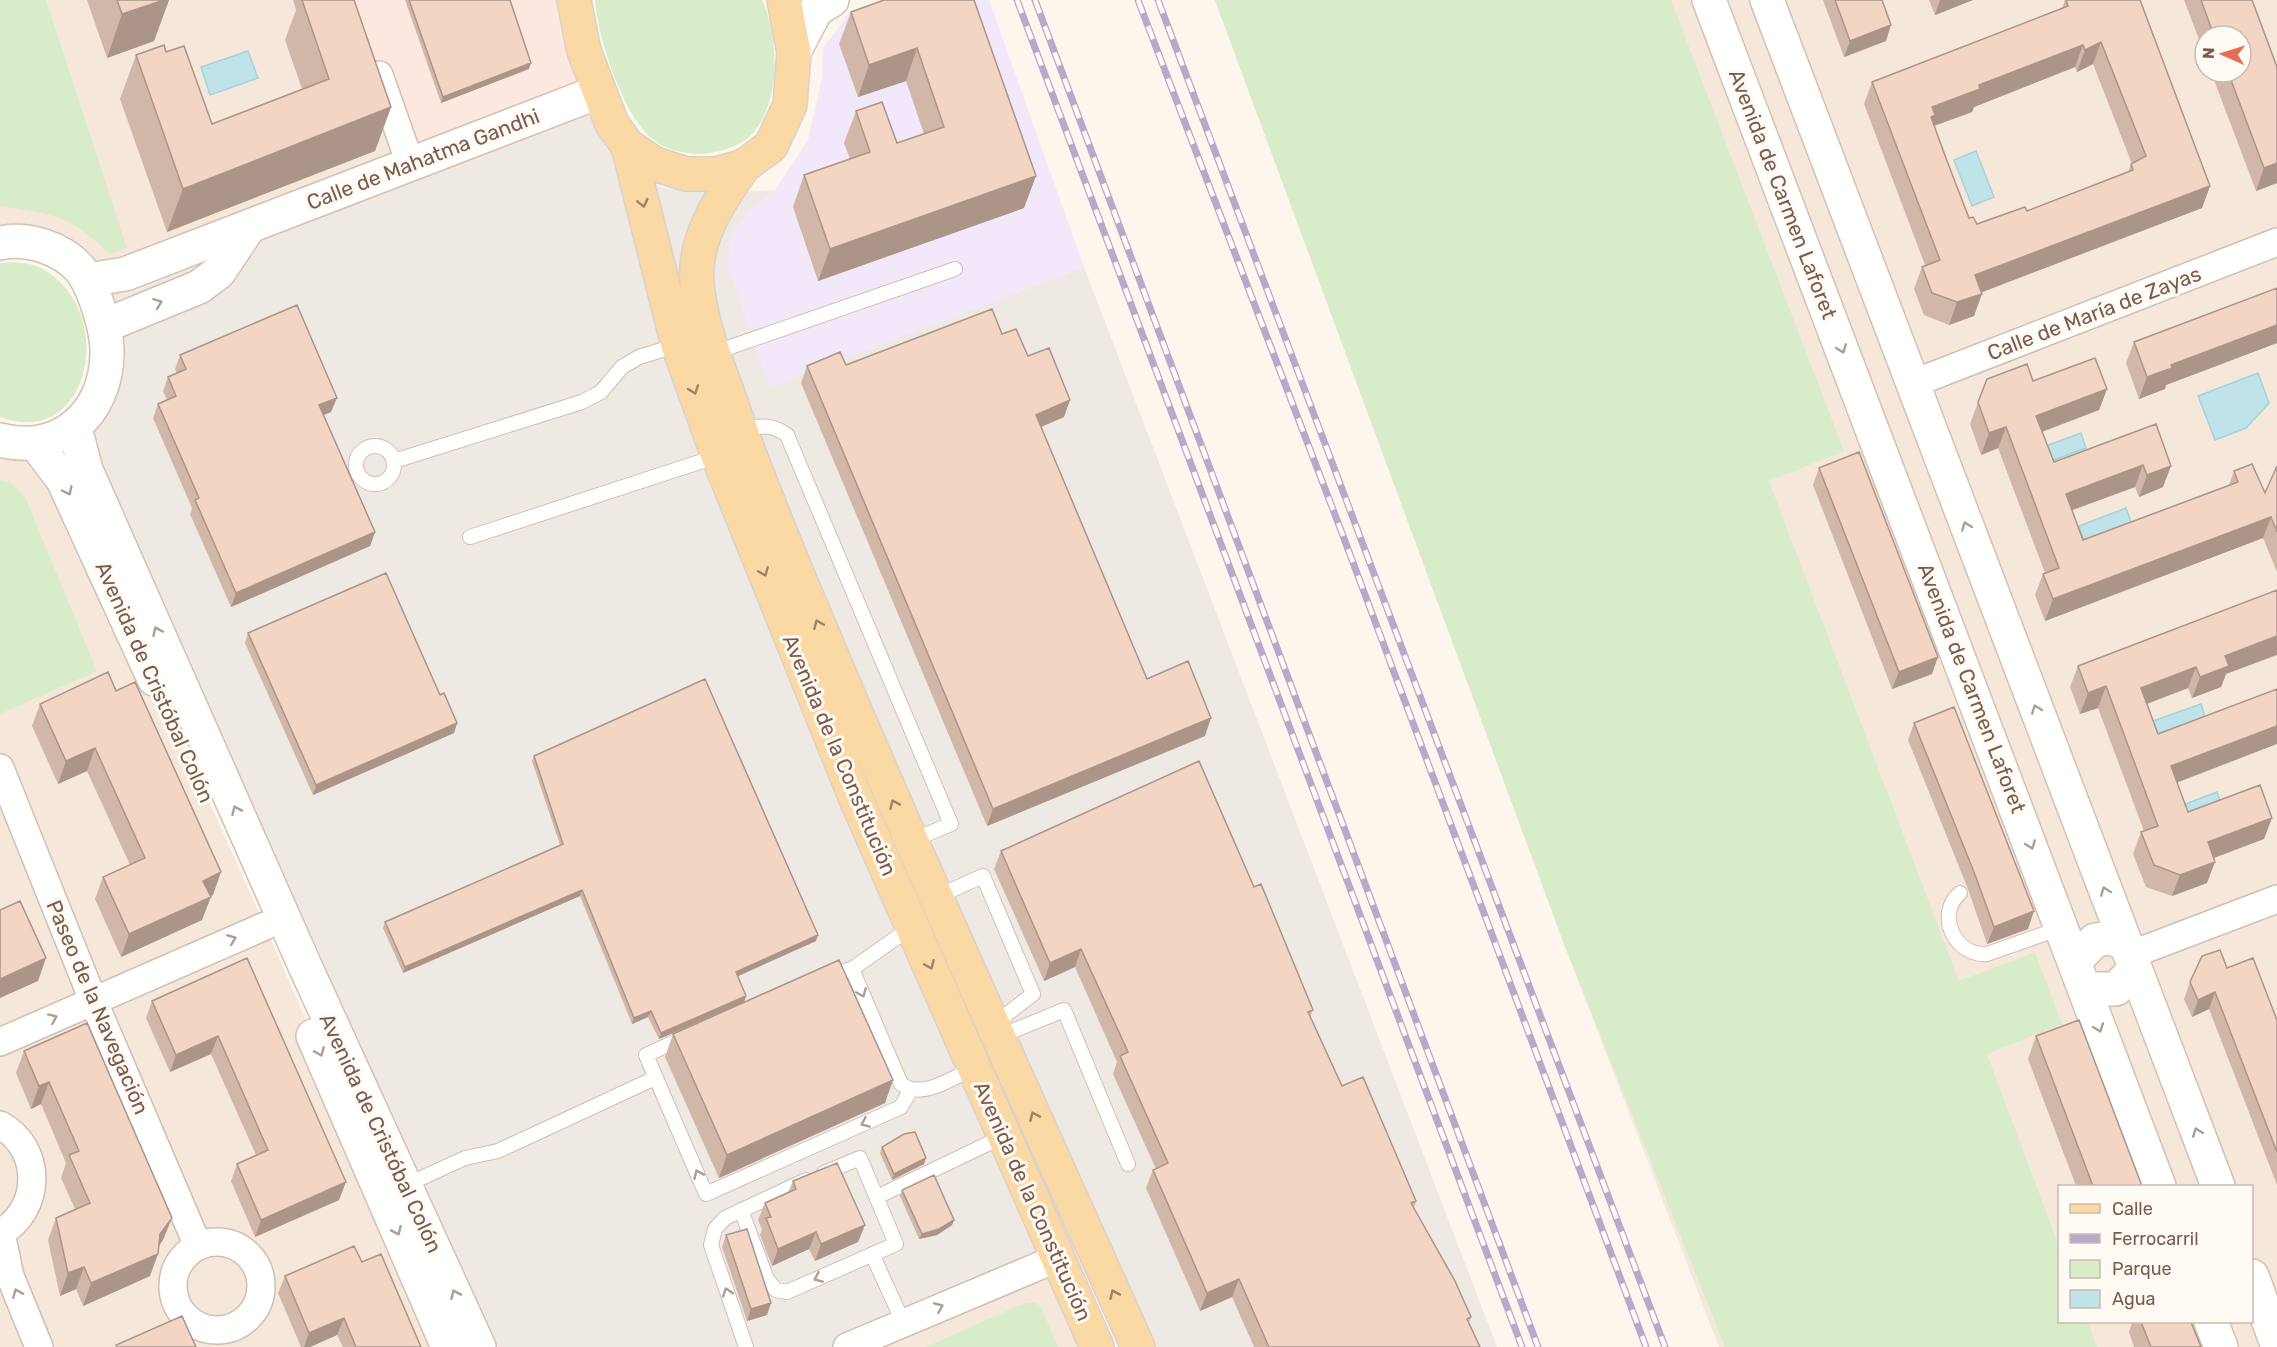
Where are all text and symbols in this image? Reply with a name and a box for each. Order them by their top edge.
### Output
north arrow [2193,24,2253,84]
text: N [2199,47,2218,59]
street label: Avenida de Carmen Laforet [1724,66,1842,322]
street label: Calle de Mahatma Gandhi [303,103,543,215]
one-way arrow [636,197,649,207]
street label: Calle de María de Zayas [1984,261,2204,365]
one-way arrow [152,298,163,311]
one-way arrow [1835,343,1847,354]
one-way arrow [687,385,700,395]
one-way arrow [60,485,72,496]
one-way arrow [1961,522,1973,533]
street label: Avenida de Cristóbal Colón [90,558,220,806]
street label: Avenida de Carmen Laforet [1913,560,2031,816]
one-way arrow [757,566,769,577]
one-way arrow [813,619,825,630]
one-way arrow [153,627,165,638]
street label: Avenida de la Constitución [778,631,902,879]
one-way arrow [2030,704,2043,714]
one-way arrow [889,799,901,810]
one-way arrow [231,805,243,816]
one-way arrow [2024,839,2036,850]
one-way arrow [2100,886,2112,897]
street label: Paseo de la Navegación [41,896,155,1118]
one-way arrow [226,934,237,947]
one-way arrow [922,959,934,970]
one-way arrow [855,987,867,998]
street label: Avenida de Cristóbal Colón [314,1009,448,1257]
one-way arrow [47,1013,58,1025]
one-way arrow [2092,1022,2104,1033]
one-way arrow [313,1046,325,1057]
street label: Avenida de la Constitución [969,1077,1097,1325]
one-way arrow [1029,1111,1041,1122]
one-way arrow [860,1116,871,1128]
one-way arrow [2192,1127,2205,1138]
one-way arrow [693,1169,705,1180]
legend [2058,1185,2253,1323]
text: Calle [2112,1198,2153,1220]
one-way arrow [390,1225,402,1236]
text: Ferrocarril [2112,1228,2199,1250]
text: Parque [2112,1258,2172,1280]
one-way arrow [814,1271,825,1283]
one-way arrow [721,1287,734,1298]
one-way arrow [12,1288,24,1299]
text: Agua [2112,1288,2155,1310]
one-way arrow [450,1289,462,1300]
one-way arrow [1109,1289,1121,1300]
one-way arrow [933,1302,944,1314]

